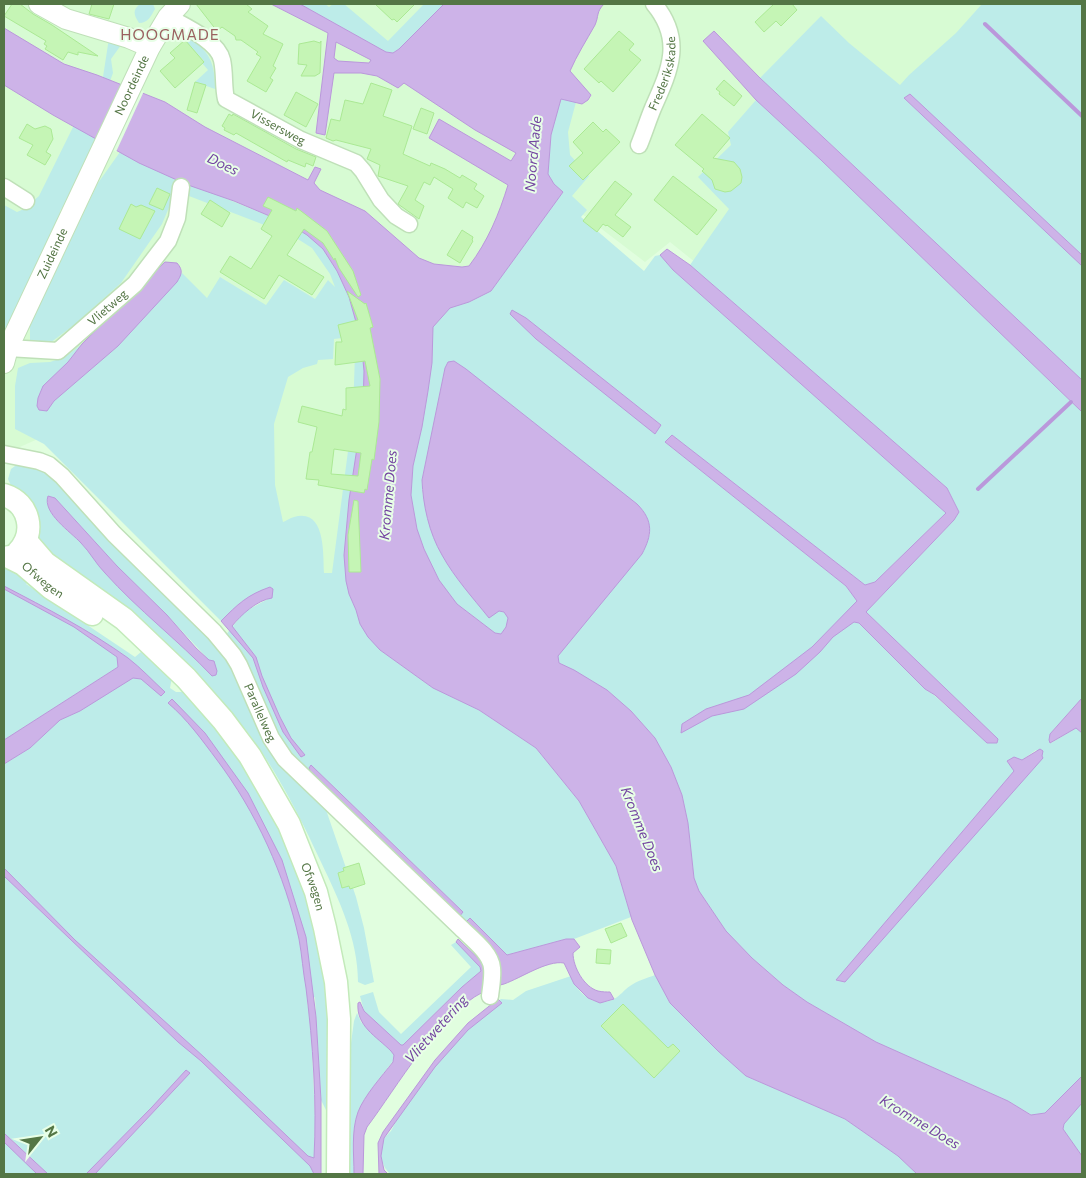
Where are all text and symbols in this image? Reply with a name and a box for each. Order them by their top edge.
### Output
district label: HOOGMADE [120,25,220,43]
street label: Frederikskade [645,36,678,112]
street label: Noordeinde [111,53,151,117]
street label: Vissersweg [248,106,308,147]
water label: Noord Aade [521,115,544,192]
water label: Does [205,149,242,178]
street label: Zuideinde [34,225,70,281]
street label: Vlietweg [84,286,130,328]
water label: Kromme Does [375,449,400,541]
street label: Ofwegen [19,558,67,600]
street label: Parallelweg [242,681,280,745]
water label: Kromme Does [618,784,667,874]
street label: Ofwegen [299,860,328,912]
water label: Vlietwetering [401,990,472,1066]
water label: Kromme Does [877,1091,963,1152]
north arrow [15,1113,65,1163]
text: N [42,1122,62,1140]

